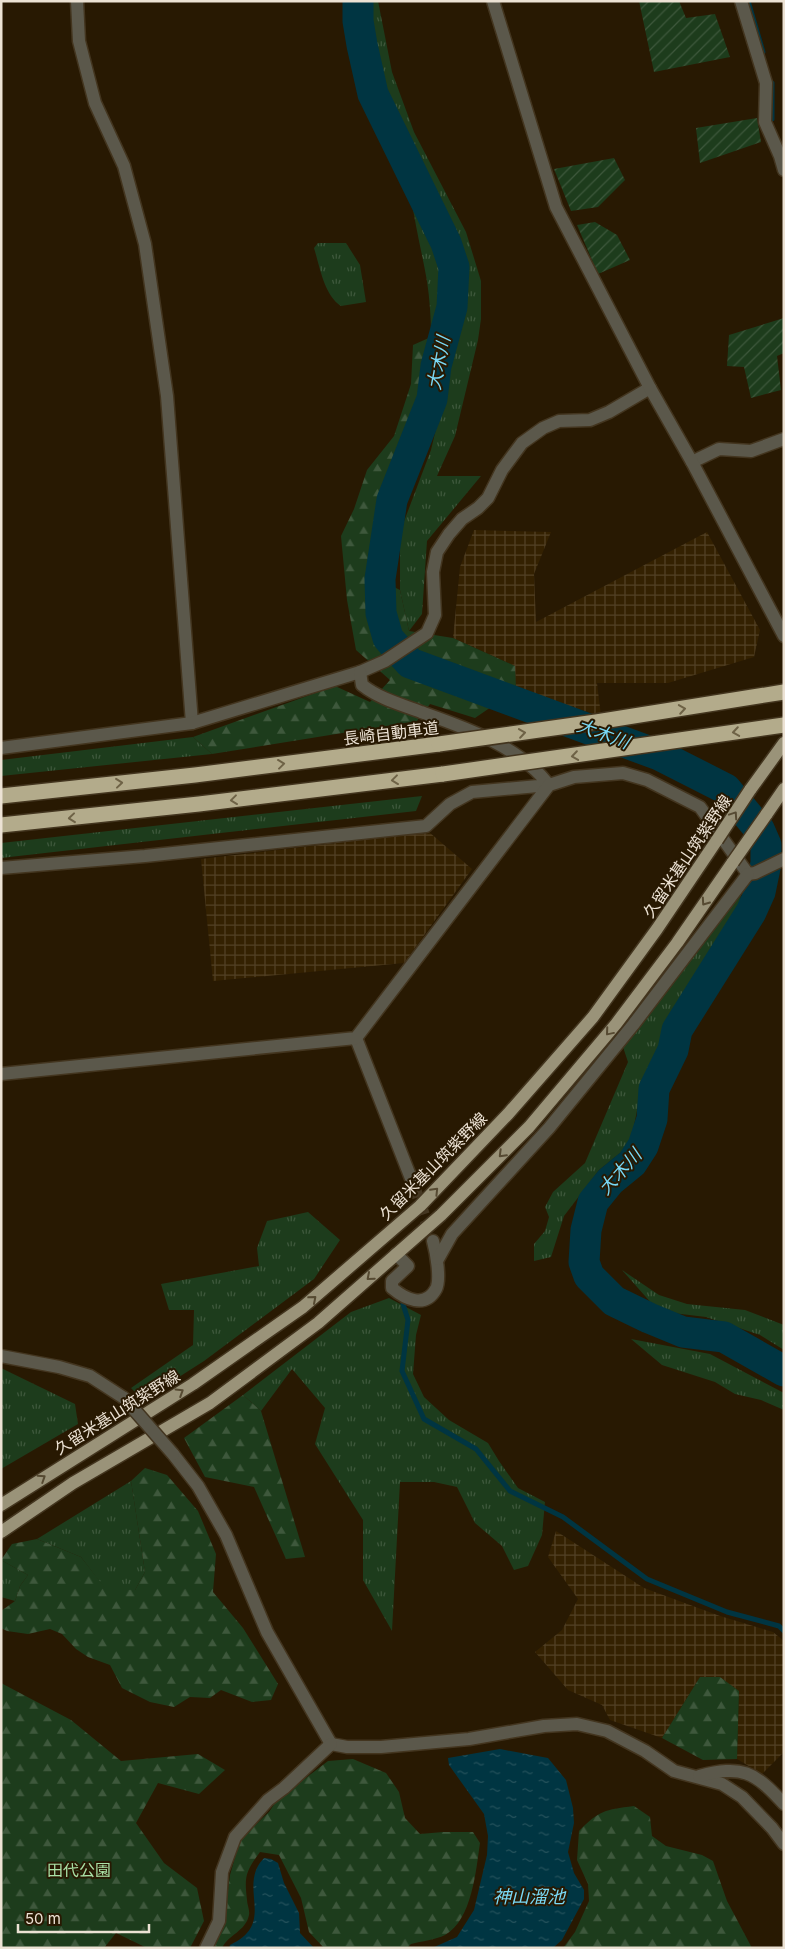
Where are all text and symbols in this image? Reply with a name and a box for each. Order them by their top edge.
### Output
water label: 大木川 [423,332,454,391]
one-way arrow [678,704,687,714]
water label: 大木川 [574,714,634,753]
street label: 長崎自動車道 [342,717,440,749]
one-way arrow [731,727,740,737]
one-way arrow [518,728,526,739]
one-way arrow [571,750,579,761]
one-way arrow [277,759,285,770]
one-way arrow [391,774,399,785]
one-way arrow [116,778,124,789]
street label: 久留米基山筑紫野線 [638,791,736,921]
one-way arrow [229,794,237,805]
one-way arrow [728,811,737,821]
one-way arrow [68,812,76,823]
one-way arrow [702,896,712,905]
one-way arrow [606,1027,615,1036]
street label: 久留米基山筑紫野線 [375,1108,491,1224]
water label: 大木川 [594,1143,647,1199]
one-way arrow [498,1148,507,1157]
one-way arrow [429,1188,438,1197]
one-way arrow [367,1271,376,1280]
one-way arrow [307,1295,316,1304]
street label: 久留米基山筑紫野線 [51,1365,183,1459]
one-way arrow [174,1388,183,1398]
one-way arrow [37,1475,46,1484]
park label: 田代公園 [47,1860,111,1880]
water label: 神山溜池 [493,1886,567,1907]
scale bar [18,1902,149,1934]
text: 50 m [25,1909,61,1928]

